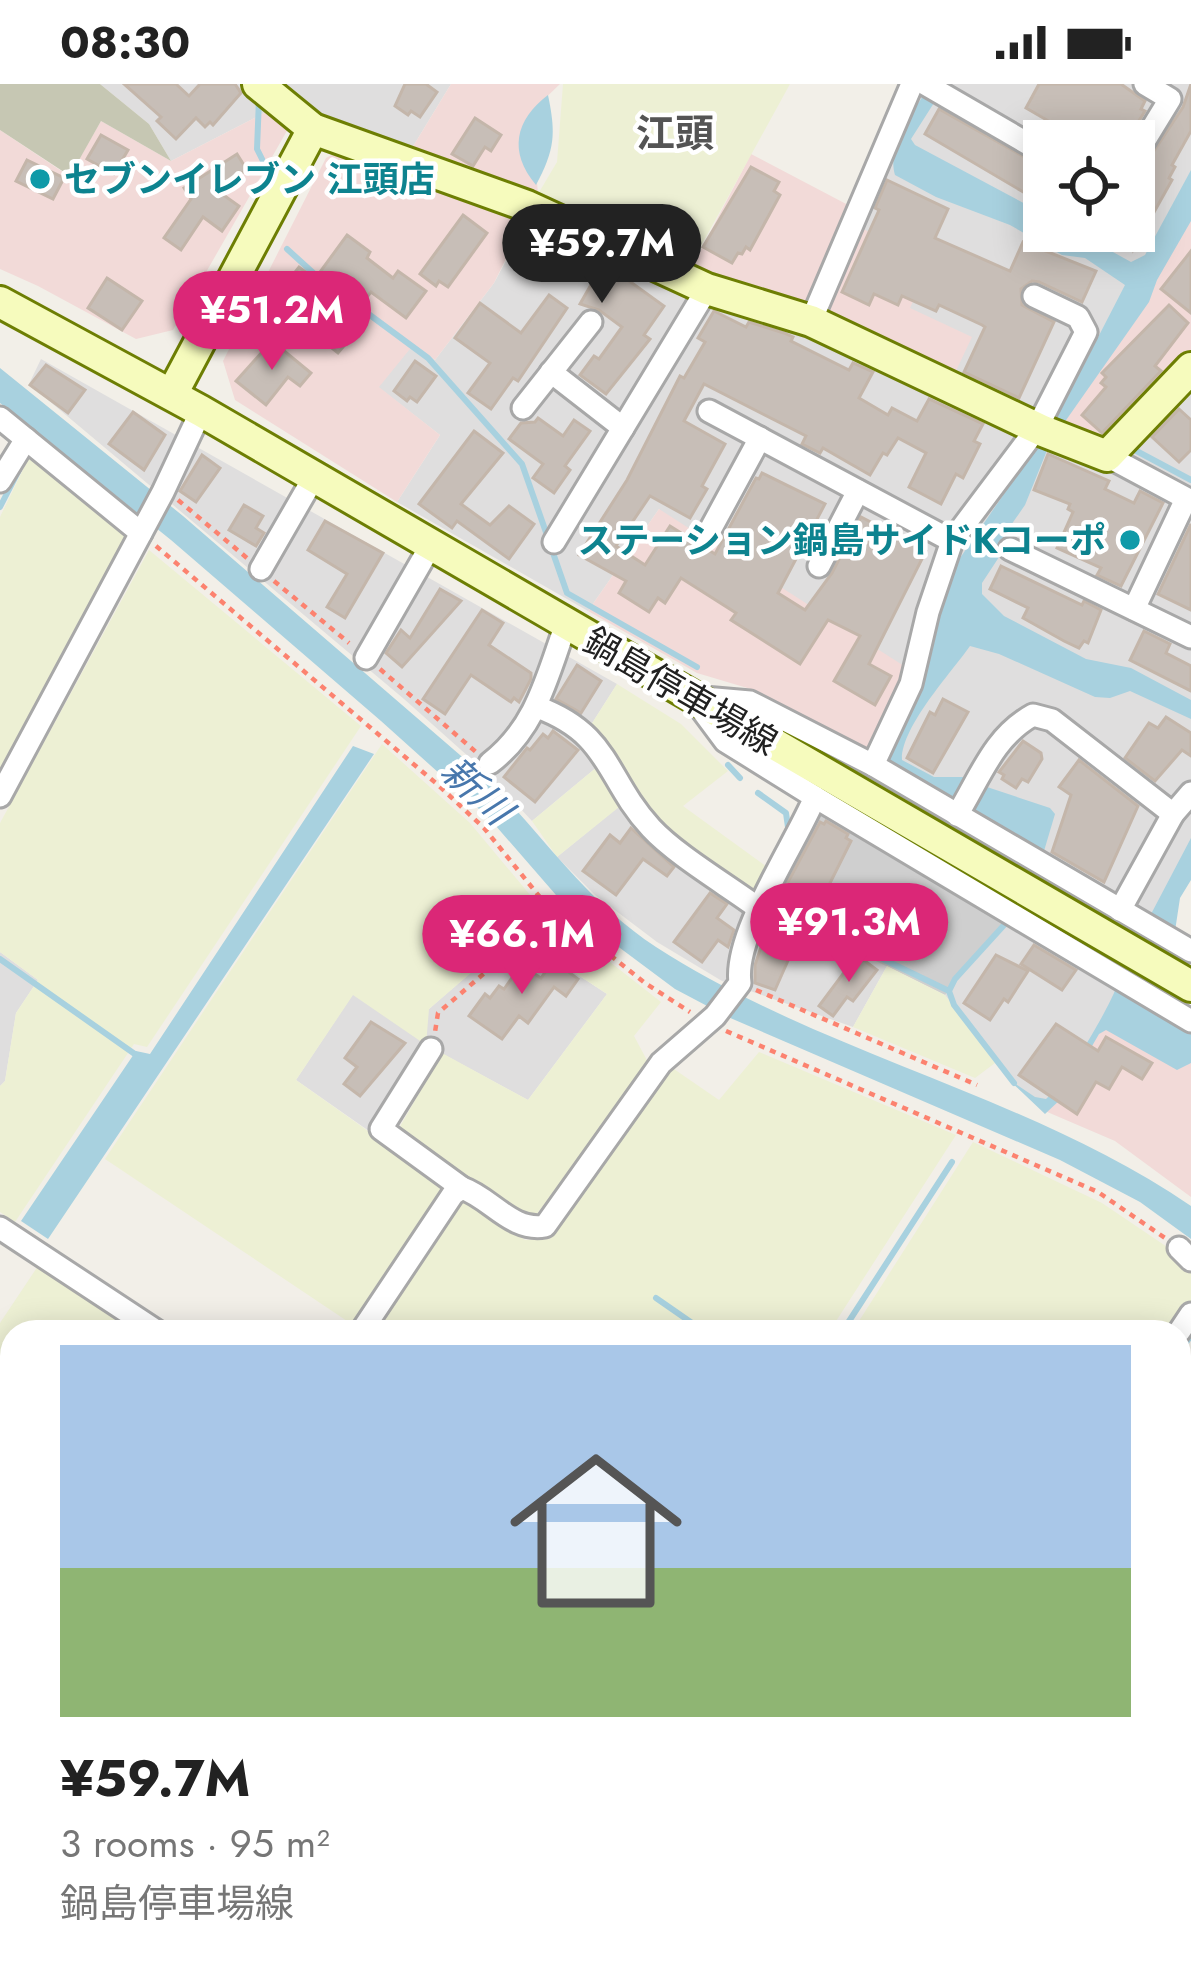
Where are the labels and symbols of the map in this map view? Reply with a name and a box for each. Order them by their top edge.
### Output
district label: 江頭 [636,105,714,162]
place label: セブンイレブン 江頭店 [64,153,435,205]
marker: セブンイレブン 江頭店 [27,166,53,192]
pin: ¥59.7M [504,204,700,306]
pin: ¥51.2M [174,271,370,373]
place label: ステーション鍋島サイドKコーポ [578,514,1106,566]
marker: ステーション鍋島サイドKコーポ [1117,527,1143,553]
street label: 鍋島停車場線 [574,614,788,768]
water label: 新川 [429,743,528,841]
pin: ¥91.3M [751,883,947,985]
pin: ¥66.1M [424,895,620,997]

